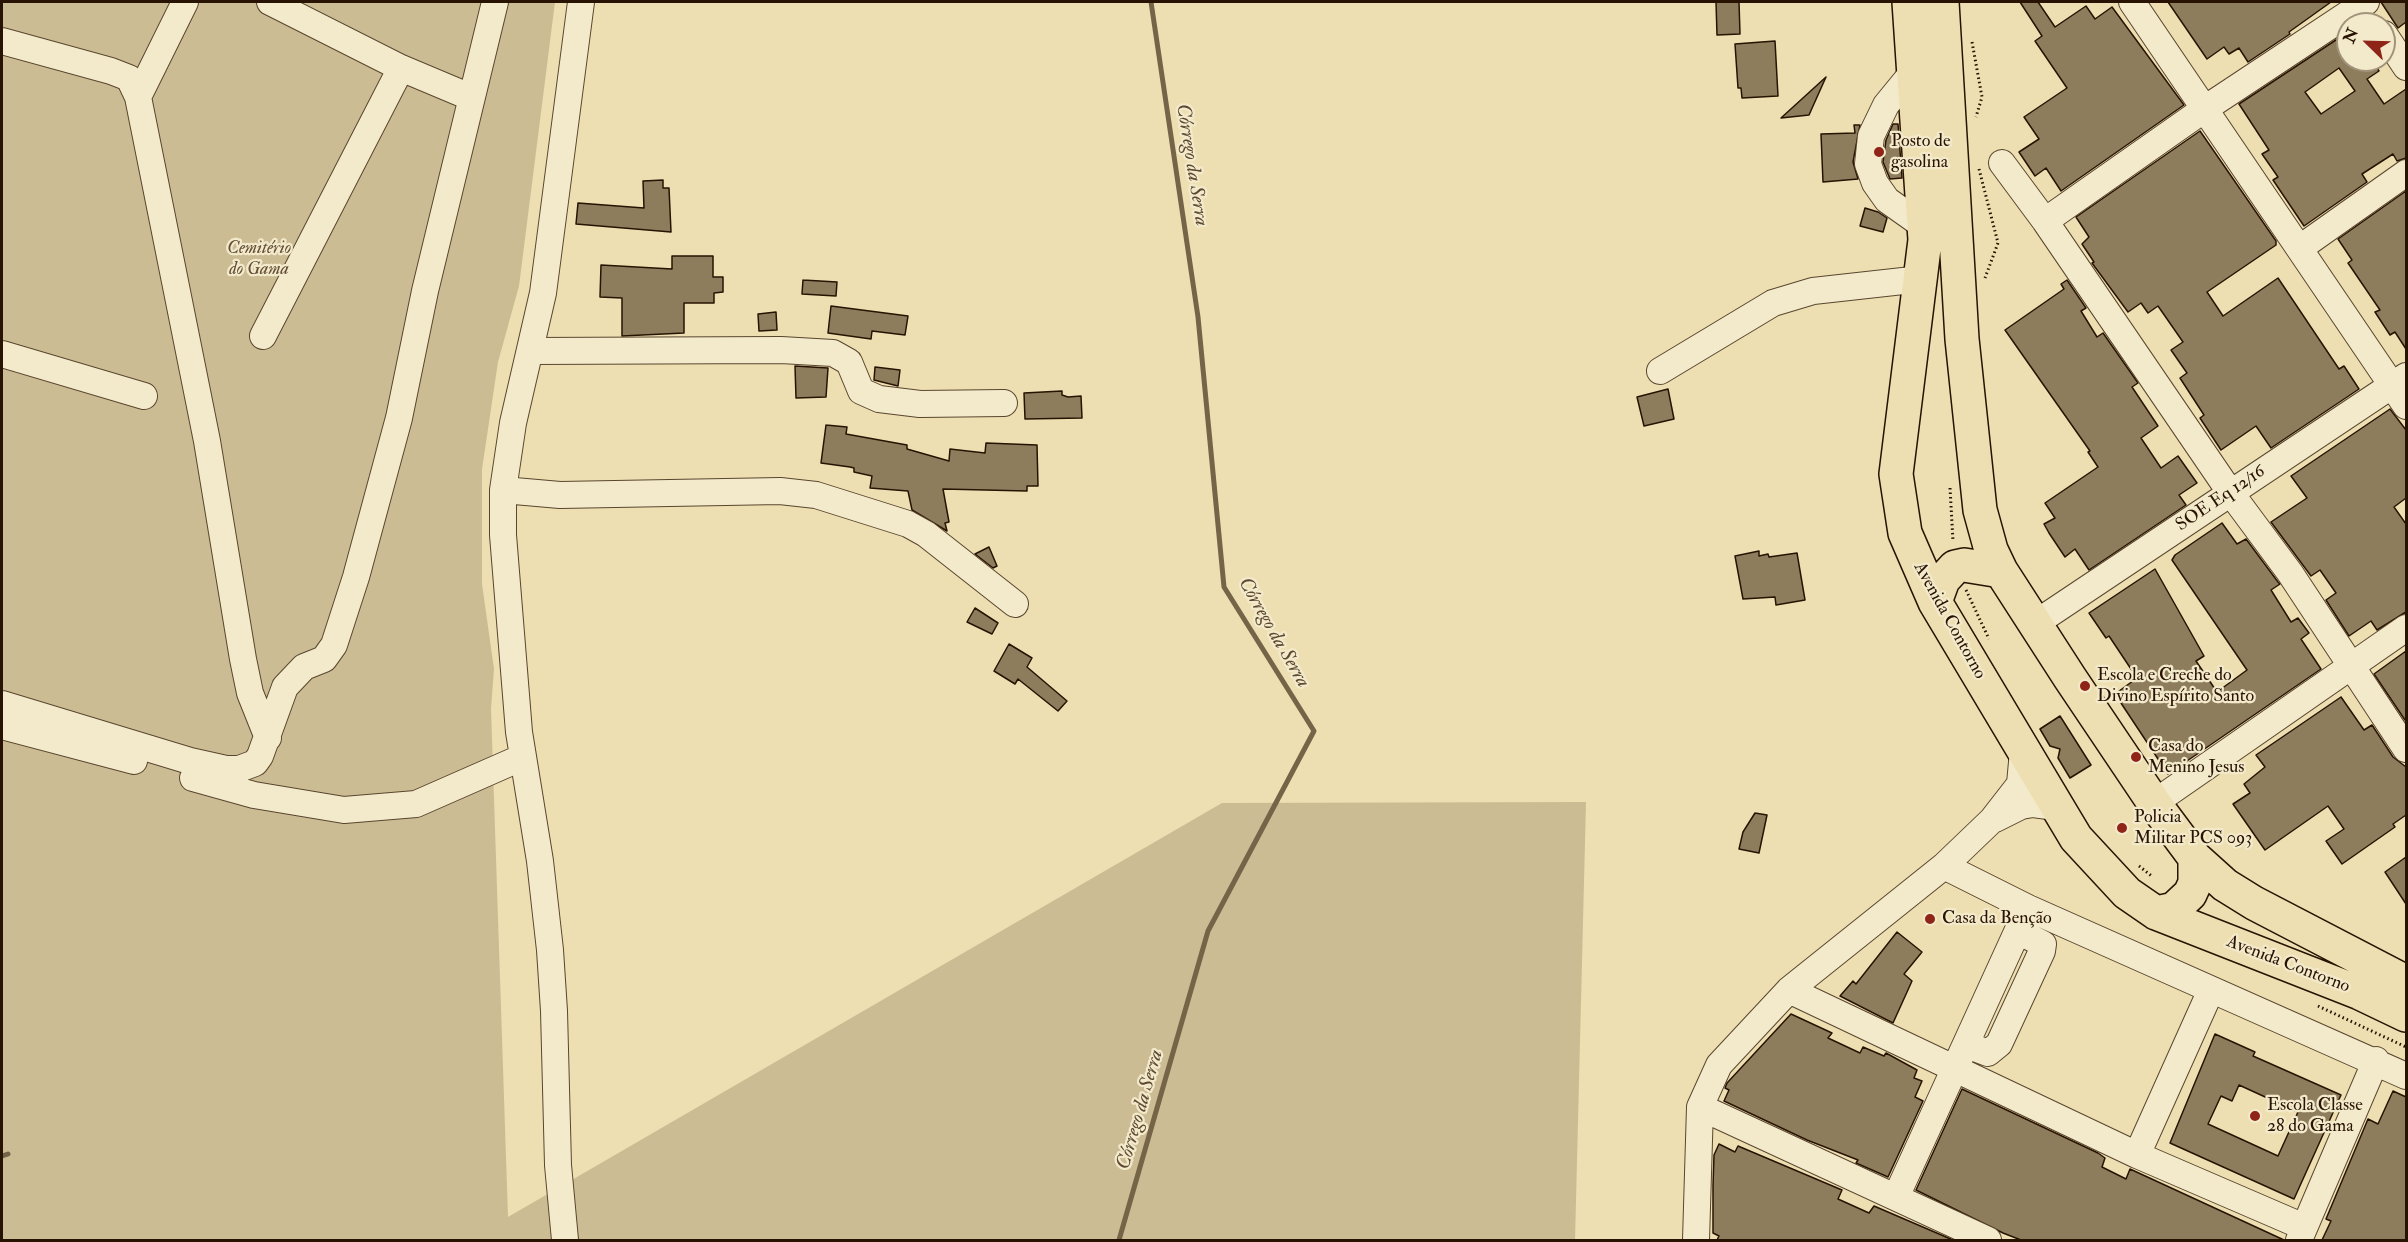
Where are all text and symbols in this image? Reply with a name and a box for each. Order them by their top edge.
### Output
north arrow [2336,12,2396,72]
text: N [2339,25,2363,46]
water label: Córrego da Serra [1169,102,1213,228]
place label: Posto de gasolina [1891,131,1950,174]
marker: Posto de gasolina [1872,145,1886,159]
park label: Cemitério do Gama [227,238,291,280]
street label: SOE Eq 12/16 [2172,461,2270,537]
street label: Avenida Contorno [1908,559,1990,683]
water label: Córrego da Serra [1232,574,1314,692]
place label: Escola e Creche do Divino Espírito Santo [2097,665,2254,708]
marker: Escola e Creche do Divino Espírito Santo [2078,679,2092,693]
place label: Casa do Menino Jesus [2148,736,2245,778]
marker: Casa do Menino Jesus [2129,750,2143,764]
place label: Policia Militar PCS 093 [2134,807,2252,850]
marker: Policia Militar PCS 093 [2115,821,2129,835]
place label: Casa da Benção [1942,908,2052,930]
marker: Casa da Benção [1923,912,1937,926]
street label: Avenida Contorno [2223,932,2353,998]
water label: Córrego da Serra [1112,1047,1170,1173]
place label: Escola Classe 28 do Gama [2267,1095,2363,1138]
marker: Escola Classe 28 do Gama [2248,1109,2262,1123]

